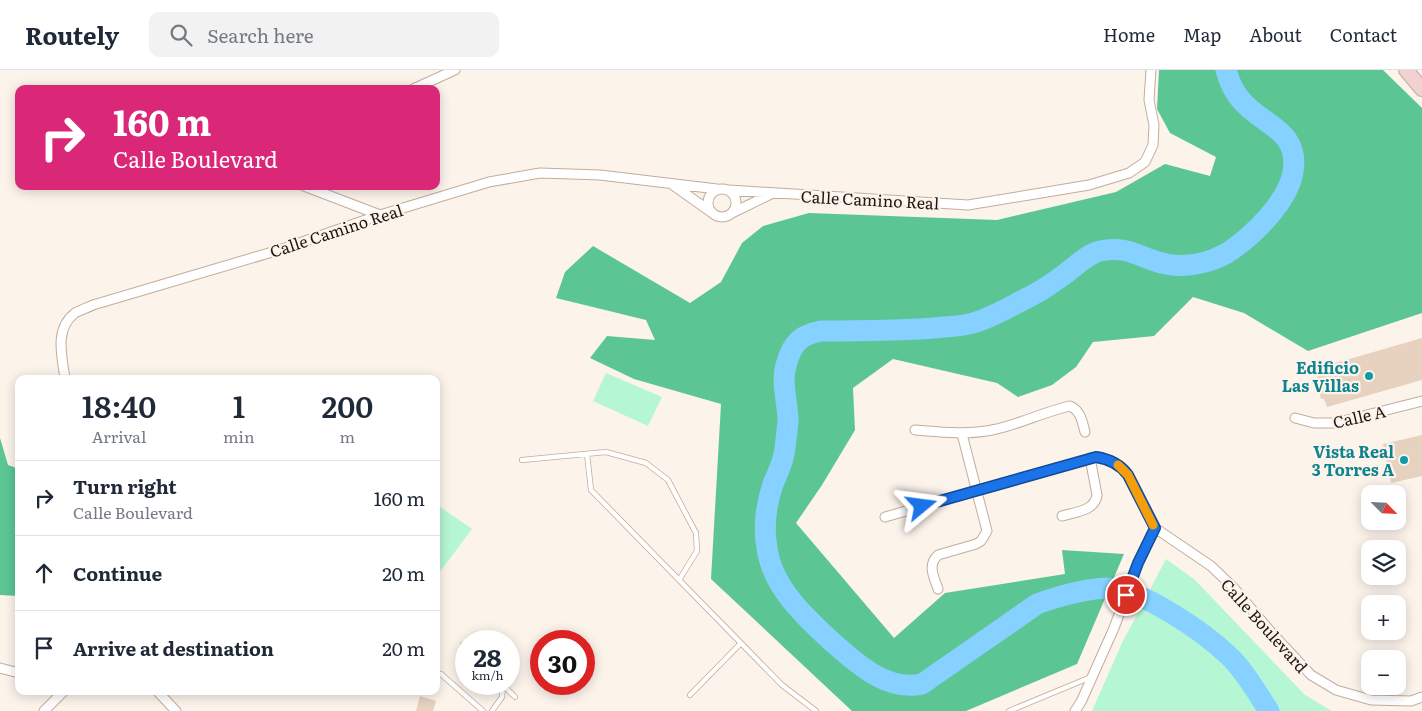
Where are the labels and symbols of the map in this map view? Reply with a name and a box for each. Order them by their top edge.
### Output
street label: Calle Camino Real [800,183,940,215]
street label: Calle Camino Real [266,197,406,263]
place label: Edificio Las Villas [1282,355,1359,397]
marker: Edificio Las Villas [1363,370,1375,382]
street label: Calle A [1330,398,1388,434]
place label: Vista Real 3 Torres A [1312,439,1394,481]
marker: Vista Real 3 Torres A [1398,454,1410,466]
position arrow [895,479,947,531]
north arrow [1361,485,1406,530]
street label: Calle Boulevard [1216,572,1314,678]
pin [1105,574,1147,616]
speed limit sign: 30 [530,630,595,695]

